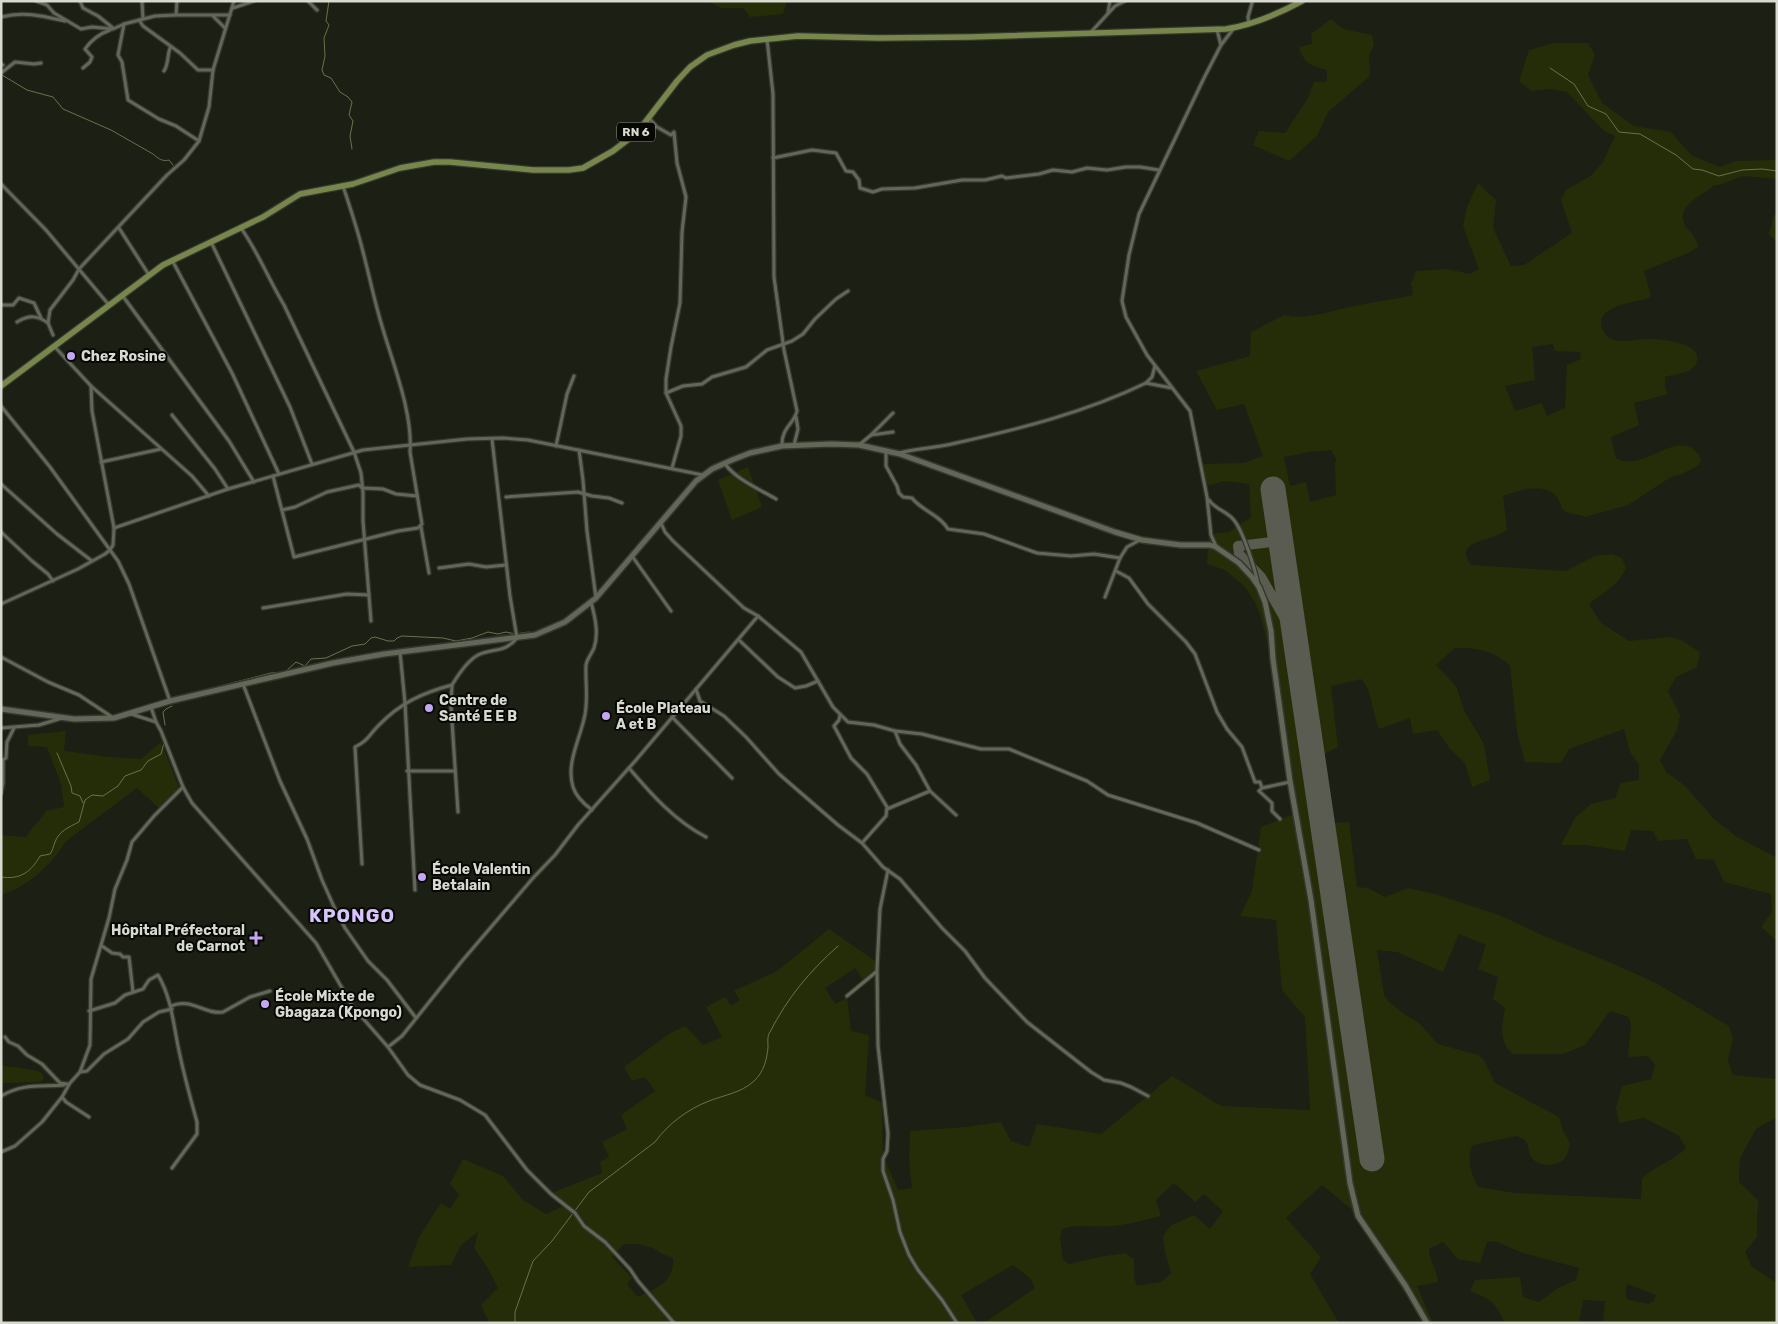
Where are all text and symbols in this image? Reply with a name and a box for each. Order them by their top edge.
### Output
road number: RN 6 [617,122,655,142]
place label: Chez Rosine [81,348,166,365]
marker: Chez Rosine [65,350,77,362]
place label: Centre de Santé E E B [439,692,517,725]
place label: École Plateau A et B [616,699,711,733]
marker: Centre de Santé E E B [423,702,435,714]
marker: École Plateau A et B [600,710,612,722]
place label: École Valentin Betalain [432,860,531,894]
marker: École Valentin Betalain [416,871,428,883]
district label: KPONGO [309,904,395,927]
place label: Hôpital Préfectoral de Carnot [111,922,245,955]
marker: Hôpital Préfectoral de Carnot [249,931,263,945]
place label: École Mixte de Gbagaza (Kpongo) [275,987,402,1021]
marker: École Mixte de Gbagaza (Kpongo) [259,998,271,1010]

